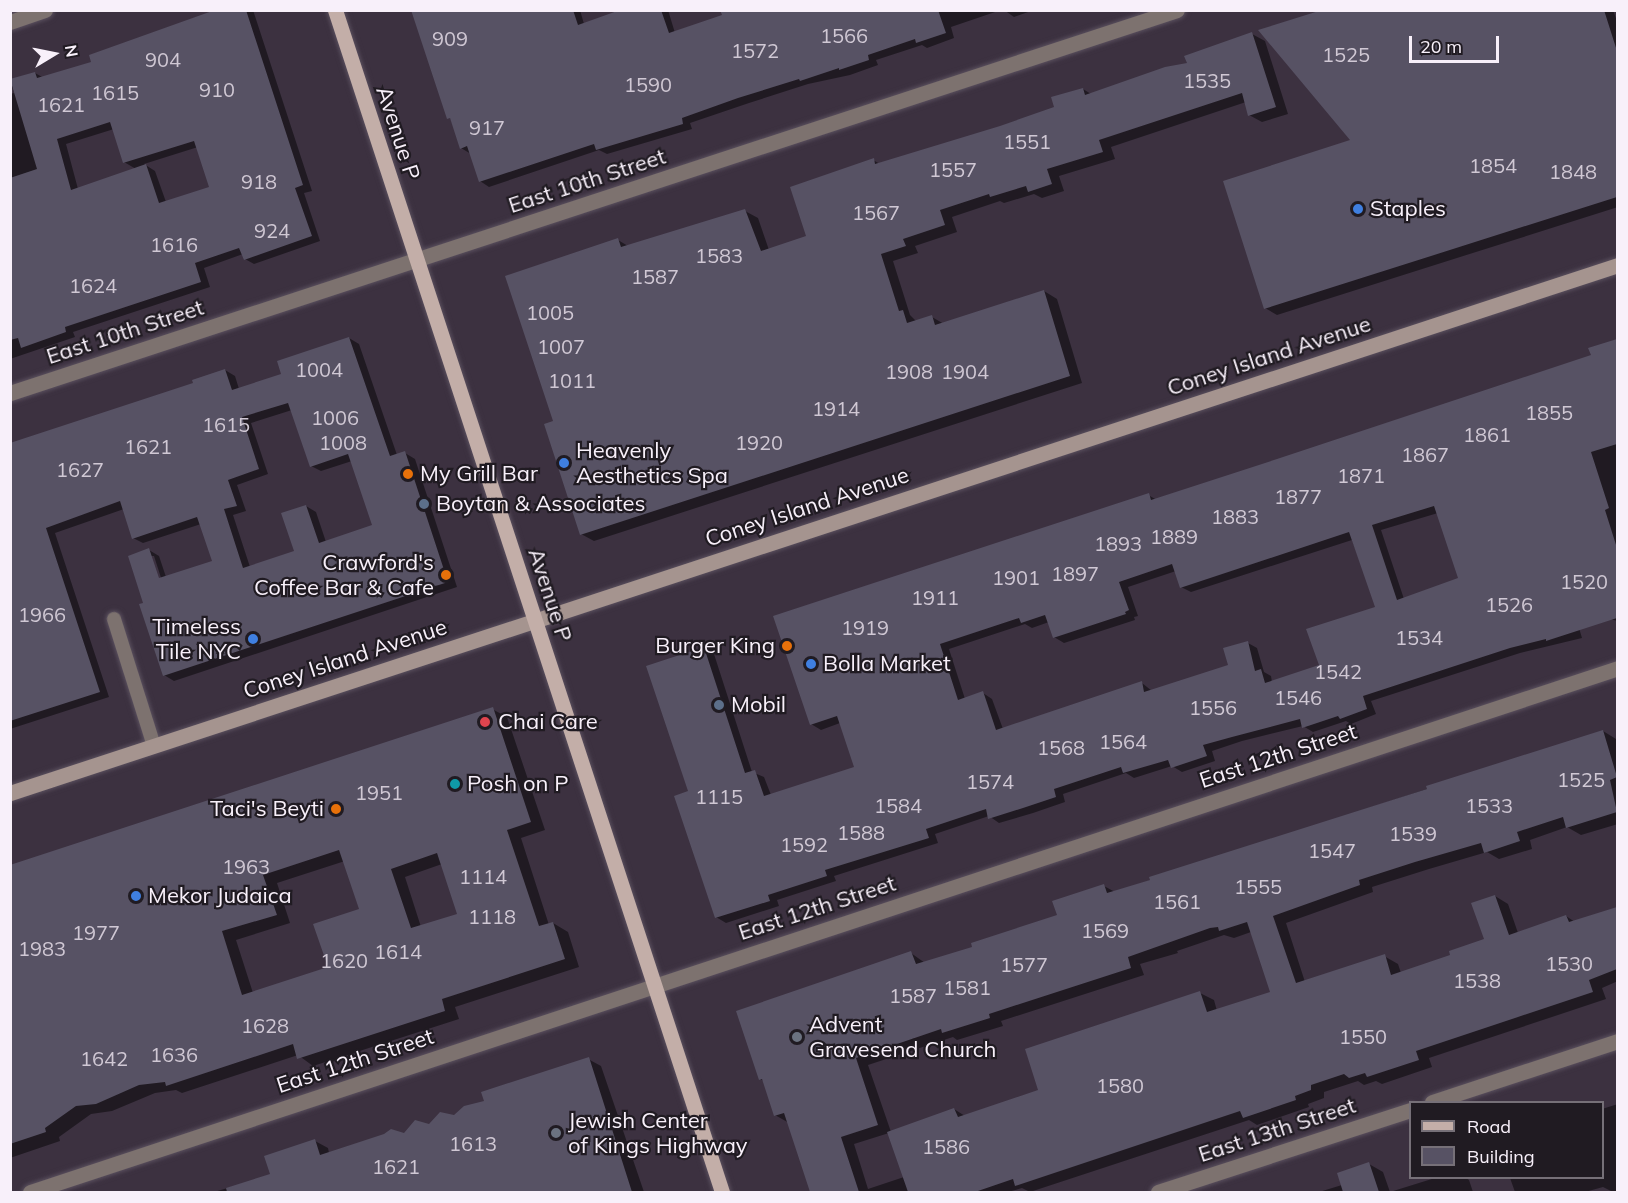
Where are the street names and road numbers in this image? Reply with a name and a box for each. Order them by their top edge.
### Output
street label: Avenue P [371,83,425,183]
street label: East 10th Street [505,143,669,219]
street label: East 10th Street [43,294,207,370]
street label: Coney Island Avenue [1164,311,1374,401]
street label: Coney Island Avenue [702,462,912,552]
street label: Avenue P [523,545,577,645]
street label: Coney Island Avenue [240,614,450,704]
street label: East 12th Street [1196,718,1360,794]
street label: East 12th Street [735,870,899,946]
street label: East 12th Street [273,1023,437,1099]
street label: East 13th Street [1195,1092,1359,1168]

